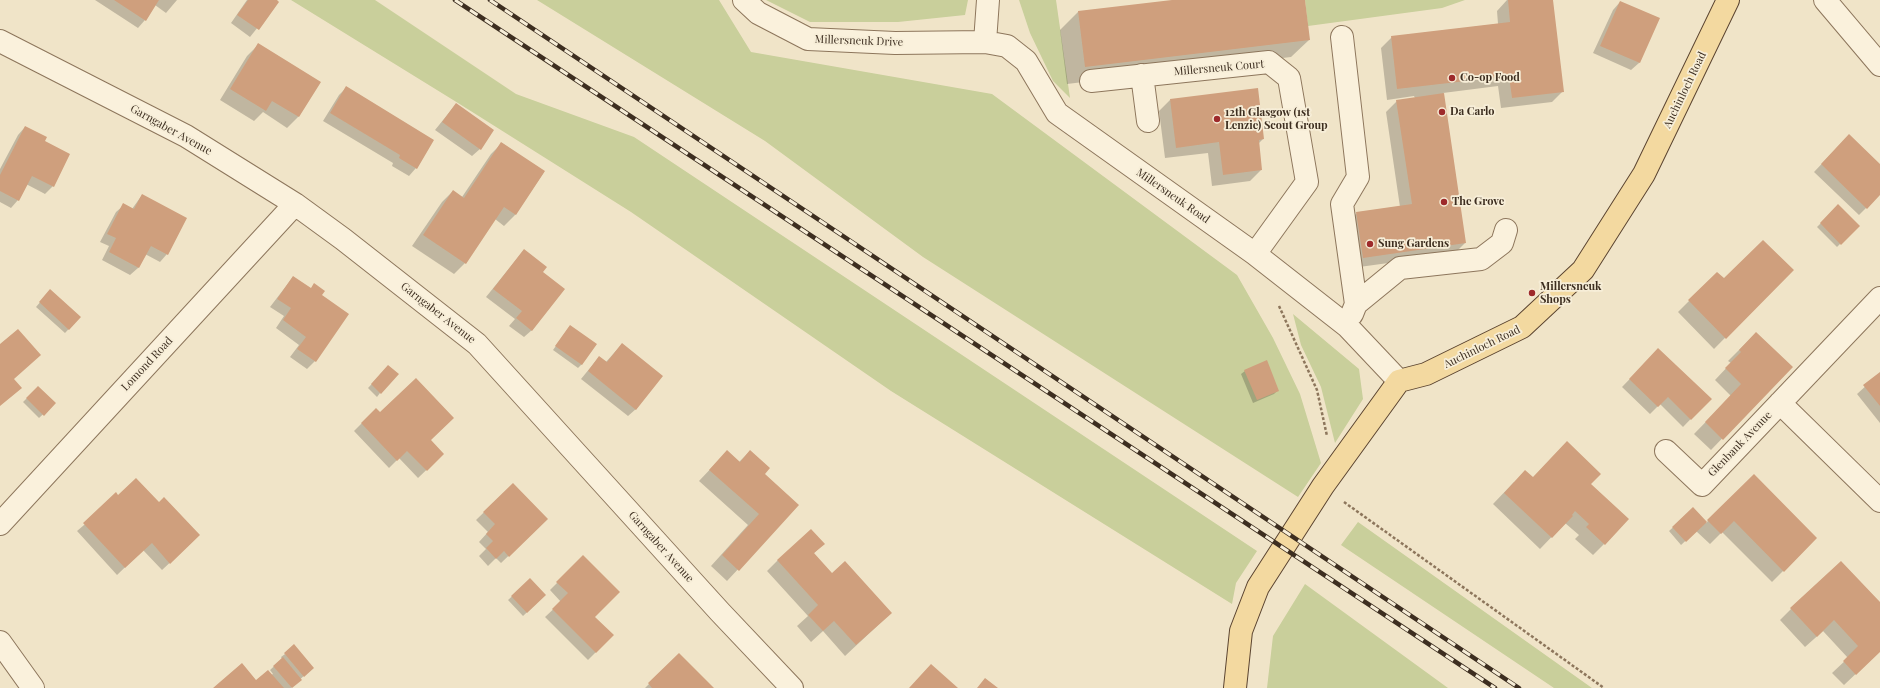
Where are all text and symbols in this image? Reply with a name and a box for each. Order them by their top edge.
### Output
street label: Millersneuk Drive [814,33,904,49]
street label: Auchinloch Road [1661,50,1709,130]
street label: Millersneuk Court [1173,57,1265,79]
place label: Co-op Food [1460,71,1520,85]
marker: Co-op Food [1447,73,1457,83]
street label: Garngaber Avenue [128,102,214,158]
place label: Da Carlo [1450,105,1495,119]
place label: 12th Glasgow (1st Lenzie) Scout Group [1225,106,1328,132]
marker: Da Carlo [1437,107,1447,117]
marker: 12th Glasgow (1st Lenzie) Scout Group [1212,114,1222,124]
street label: Millersneuk Road [1134,166,1212,226]
place label: The Grove [1452,195,1504,209]
marker: The Grove [1439,197,1449,207]
place label: Sung Gardens [1378,237,1449,251]
marker: Sung Gardens [1365,239,1375,249]
street label: Garngaber Avenue [398,280,478,346]
place label: Millersneuk Shops [1540,280,1602,306]
marker: Millersneuk Shops [1527,288,1537,298]
street label: Auchinloch Road [1442,323,1522,371]
street label: Lomond Road [119,334,175,394]
street label: Glenbank Avenue [1705,408,1775,480]
street label: Garngaber Avenue [626,509,696,585]

